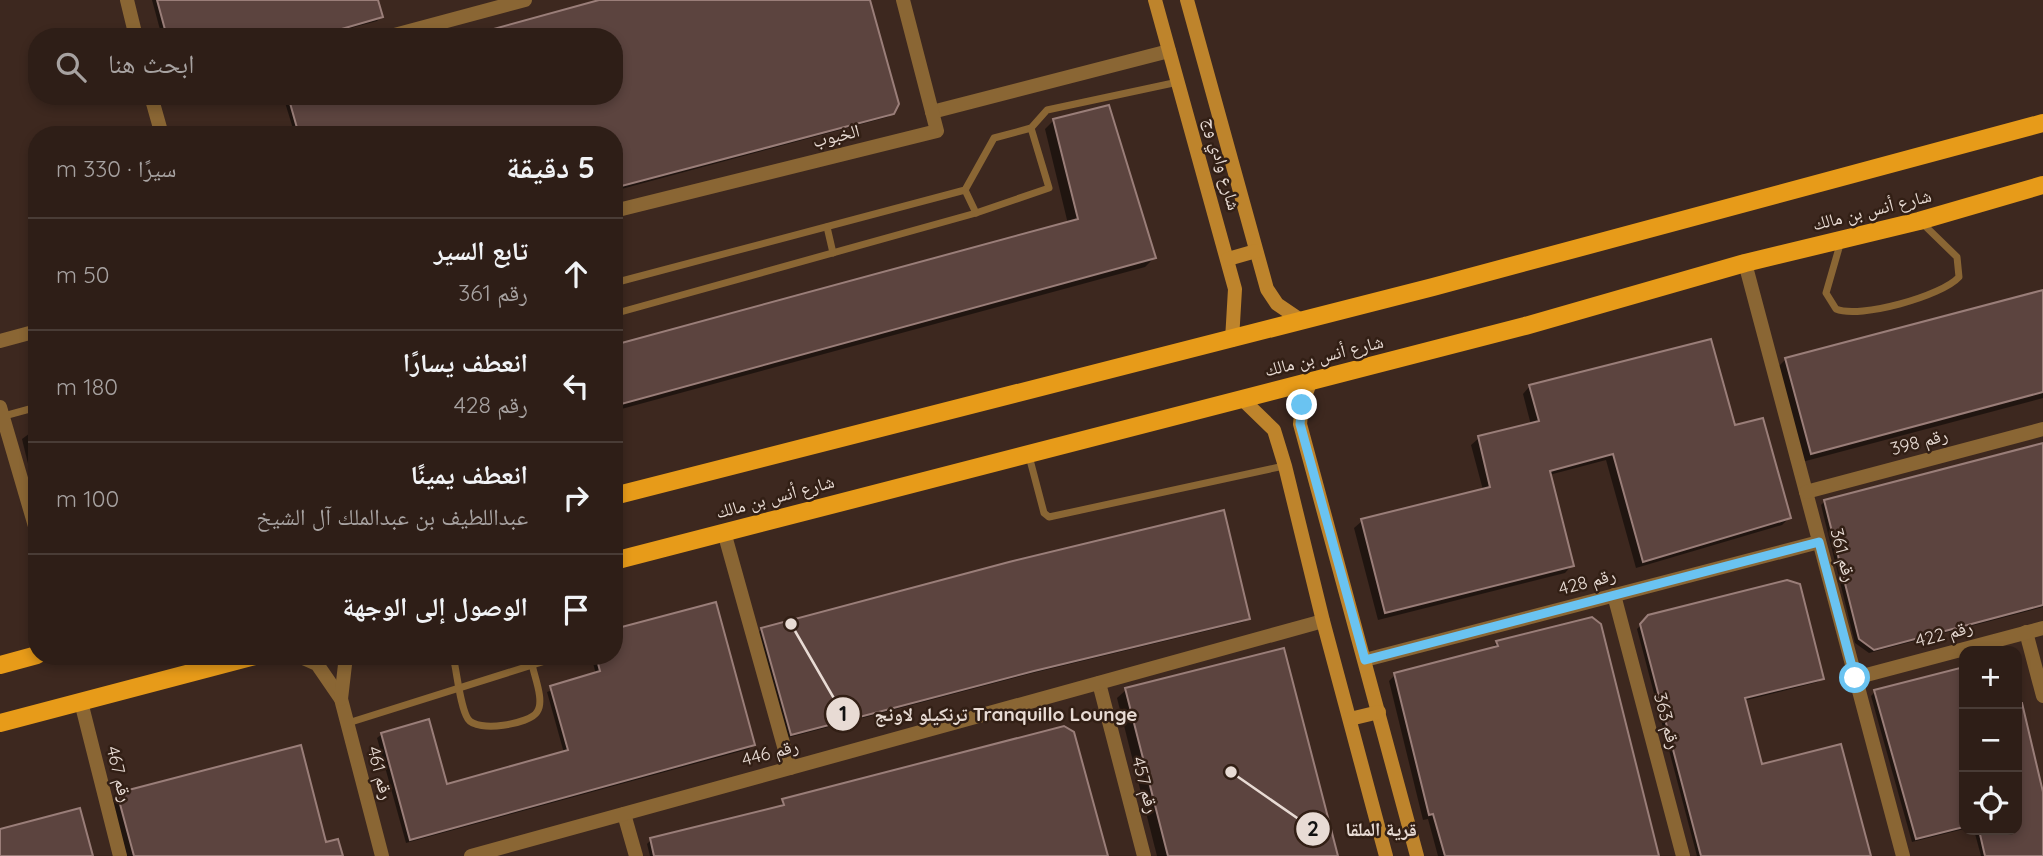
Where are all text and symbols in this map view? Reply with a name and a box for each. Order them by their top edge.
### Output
search box [28,28,623,105]
text: ابحث هنا [108,47,194,80]
icon: search [52,48,90,86]
street label: شارع وادي وج [1196,115,1246,214]
street label: الخبوب [810,119,862,152]
text: 5 دقيقة [506,148,595,186]
text: سيرًا · 330 m [56,154,176,183]
street label: شارع أنس بن مالك [1810,184,1934,235]
text: تابع السير [434,234,528,267]
icon: ahead [557,255,595,293]
text: 50 m [56,260,110,289]
text: رقم 361 [458,278,528,307]
street label: شارع أنس بن مالك [1262,330,1386,381]
text: انعطف يسارًا [403,346,528,379]
icon: left [557,367,595,405]
text: 180 m [56,372,118,401]
route end [1286,389,1317,420]
text: رقم 428 [454,390,528,419]
street label: رقم 398 [1888,423,1950,461]
text: انعطف يمينًا [410,458,528,491]
street label: شارع أنس بن مالك [713,470,837,523]
icon: right [557,479,595,517]
text: 100 m [56,484,119,513]
text: عبداللطيف بن عبدالملك آل الشيخ [256,502,528,531]
street label: رقم 361 [1824,526,1862,585]
street label: رقم 428 [1556,563,1618,601]
text: الوصول إلى الوجهة [342,590,528,623]
icon: arrive [557,591,595,629]
street label: رقم 422 [1913,615,1975,653]
map controls [1959,646,2022,835]
button: + [1959,646,2022,709]
route start [1839,662,1870,693]
street label: رقم 363 [1648,690,1686,752]
callout: ترنكيلو لاونج Tranquillo Lounge [825,694,1152,734]
text: 1 [839,700,847,726]
text: ترنكيلو لاونج Tranquillo Lounge [874,702,1138,727]
button: − [1959,709,2022,772]
street label: رقم 446 [739,734,801,772]
street label: رقم 467 [100,743,138,805]
street label: رقم 461 [361,743,399,803]
street label: رقم 457 [1126,754,1164,816]
button: locate [1959,772,2022,835]
callout: قرية الملقا [1296,809,1430,849]
text: 2 [1307,815,1319,841]
text: قرية الملقا [1345,817,1417,841]

